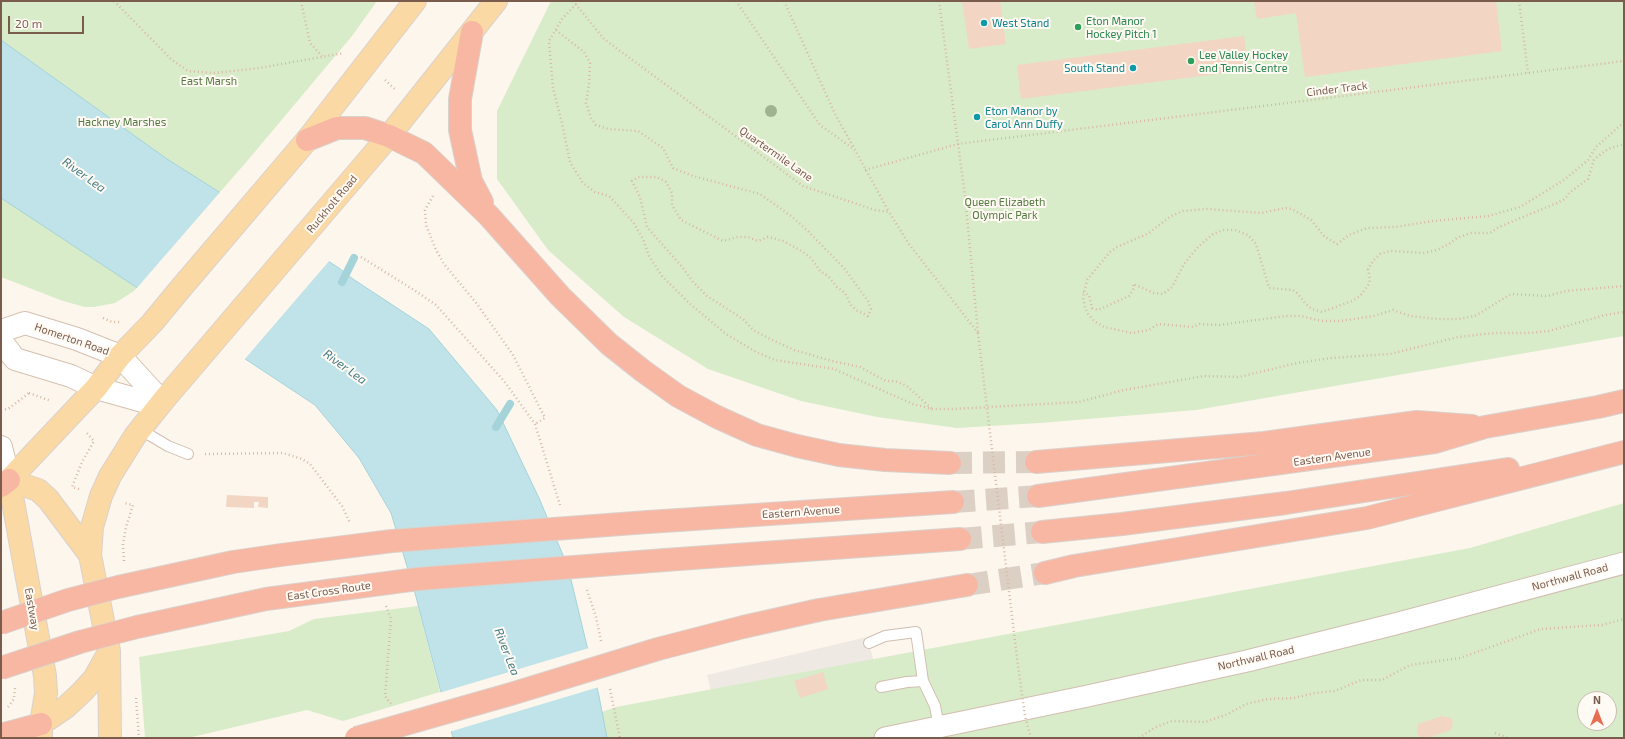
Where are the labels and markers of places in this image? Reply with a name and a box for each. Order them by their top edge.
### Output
place label: Eton Manor Hockey Pitch 1 [1086,14,1157,40]
place label: West Stand [992,16,1049,30]
marker: West Stand [979,18,989,28]
marker: Eton Manor Hockey Pitch 1 [1073,22,1083,32]
place label: Lee Valley Hockey and Tennis Centre [1199,48,1288,74]
marker: Lee Valley Hockey and Tennis Centre [1186,56,1196,66]
place label: South Stand [1064,61,1125,75]
marker: South Stand [1128,63,1138,73]
place label: Eton Manor by Carol Ann Duffy [985,104,1063,130]
marker: Eton Manor by Carol Ann Duffy [972,112,982,122]

